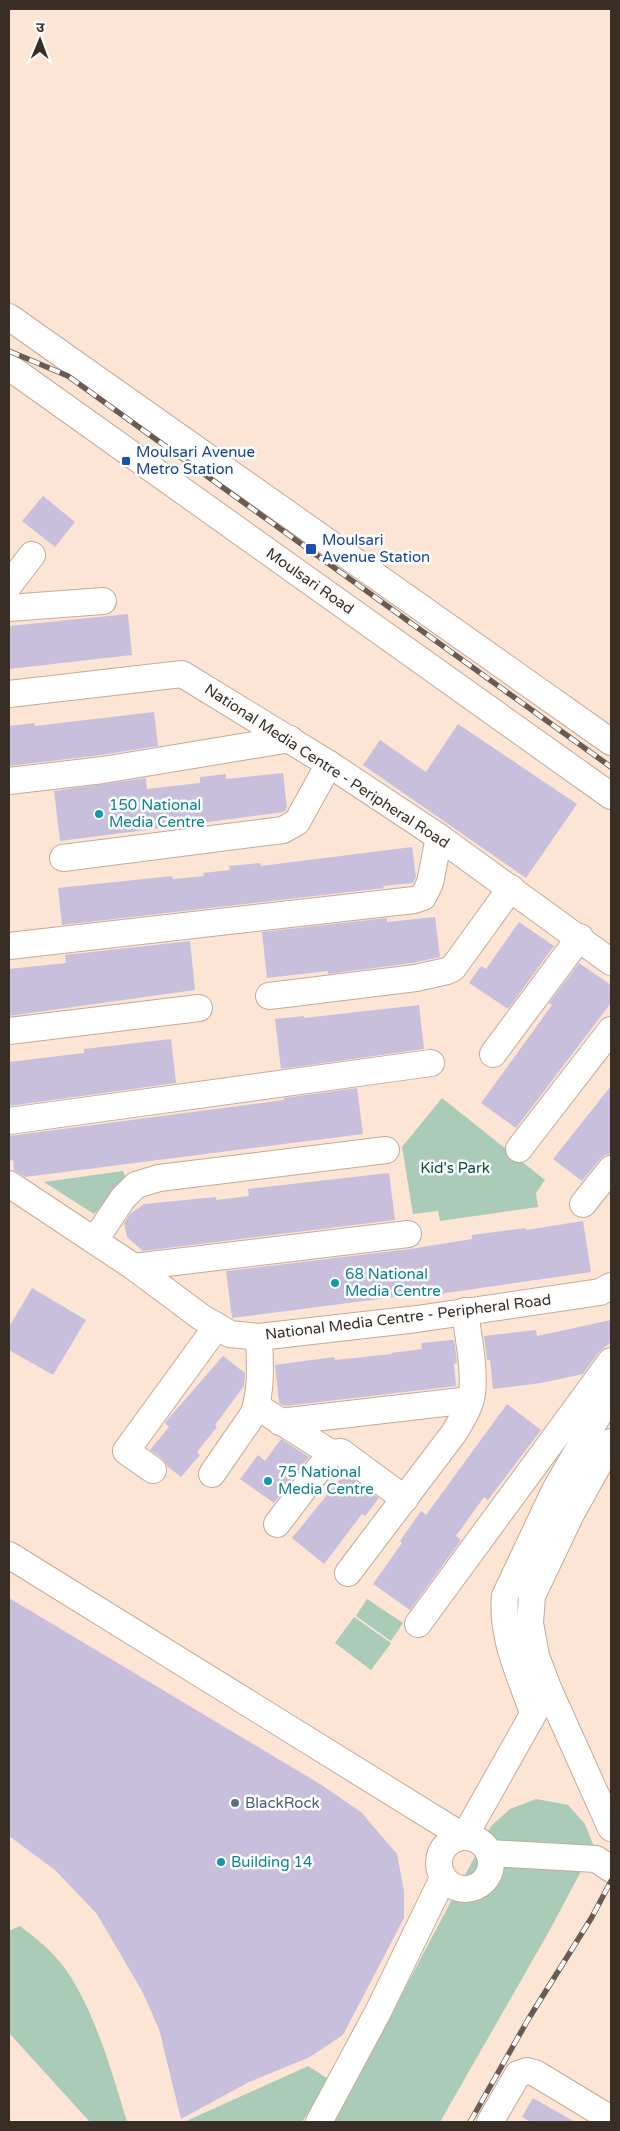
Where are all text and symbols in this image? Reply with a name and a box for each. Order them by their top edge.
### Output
north arrow [15,15,65,65]
text: उ [36,19,45,36]
place label: Moulsari Avenue Metro Station [136,443,255,478]
marker: Moulsari Avenue Metro Station [120,455,132,467]
place label: Moulsari Avenue Station [322,531,430,566]
marker: Moulsari Avenue Station [304,542,318,556]
street label: Moulsari Road [263,544,357,618]
street label: National Media Centre - Peripheral Road [201,680,453,852]
place label: 150 National Media Centre [109,796,205,831]
marker: 150 National Media Centre [93,808,105,820]
park label: Kid's Park [420,1159,490,1177]
place label: 68 National Media Centre [345,1265,441,1300]
marker: 68 National Media Centre [329,1277,341,1289]
street label: National Media Centre - Peripheral Road [264,1291,552,1343]
place label: 75 National Media Centre [278,1463,374,1498]
marker: 75 National Media Centre [262,1475,274,1487]
place label: BlackRock [245,1794,320,1812]
marker: BlackRock [229,1797,241,1809]
place label: Building 14 [231,1853,312,1871]
marker: Building 14 [215,1856,227,1868]

